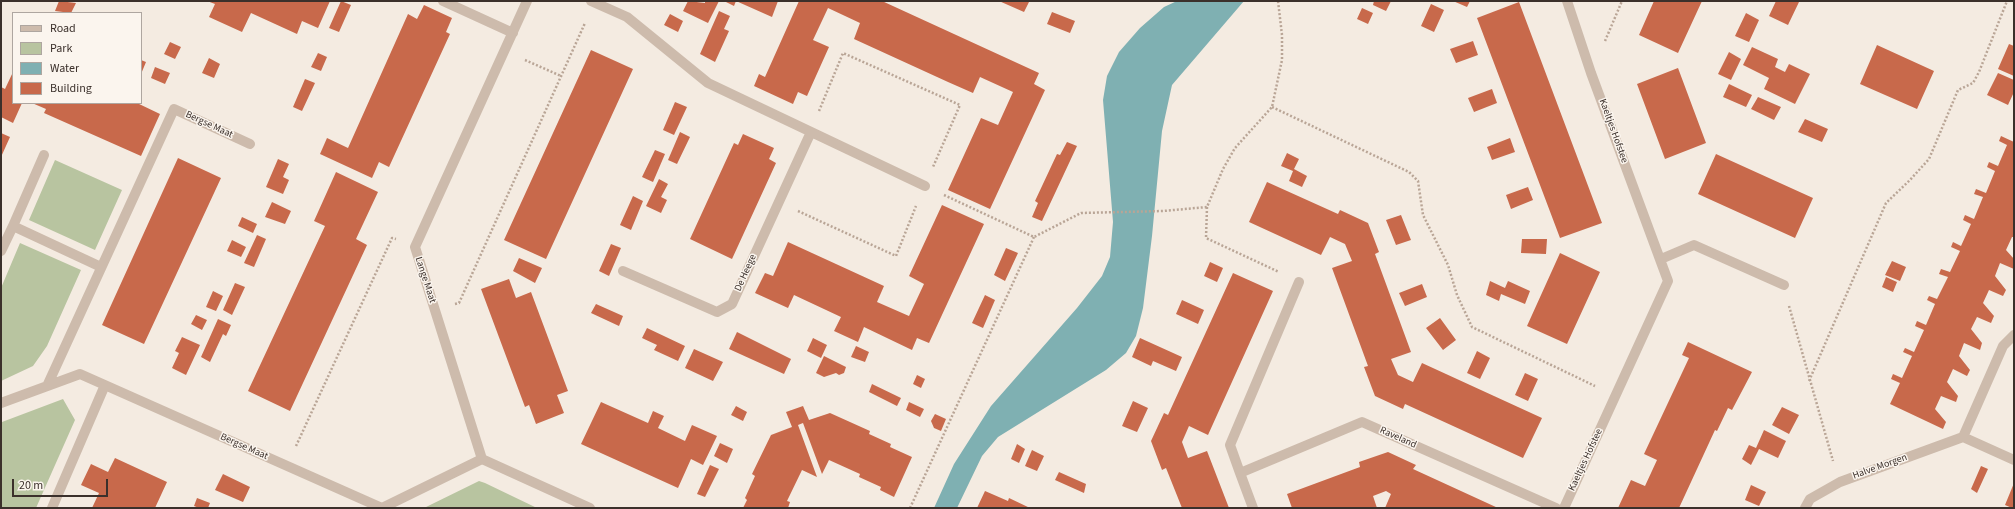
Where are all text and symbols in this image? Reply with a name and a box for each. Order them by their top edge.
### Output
legend [12,12,142,104]
text: Road [50,20,76,37]
text: Park [50,40,72,57]
text: Water [50,60,79,77]
text: Building [50,80,92,97]
street label: Kaeltjes Hofstee [1596,97,1630,165]
street label: Bergse Maat [183,109,235,141]
street label: De Heege [733,253,759,293]
street label: Lange Maat [412,255,438,305]
street label: Raveland [1378,425,1418,451]
street label: Kaeltjes Hofstee [1566,427,1606,493]
street label: Bergse Maat [218,431,270,463]
street label: Halve Morgen [1851,452,1909,482]
scale bar [14,471,110,497]
text: 20 m [19,477,43,494]

